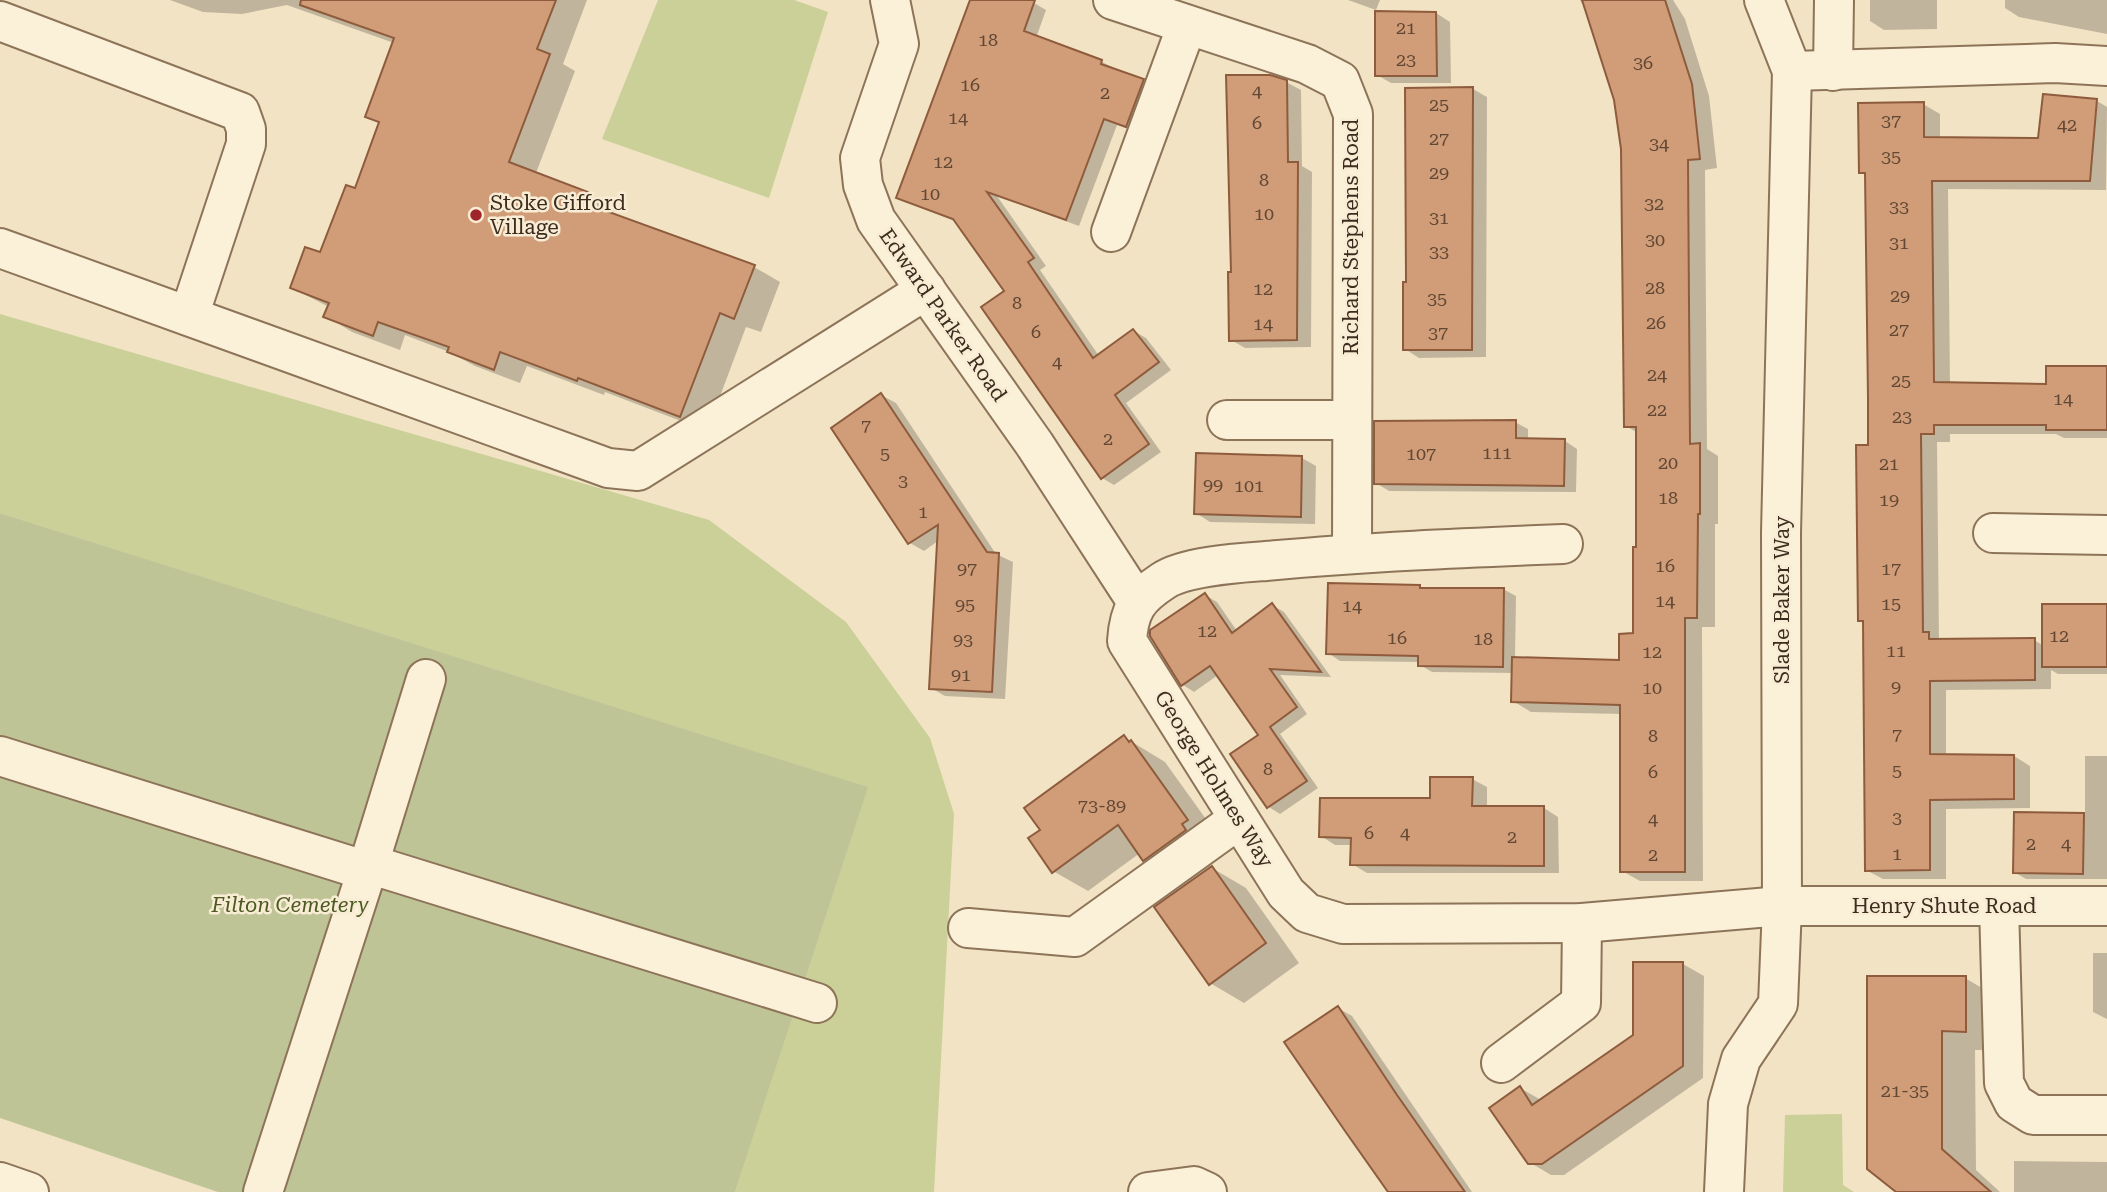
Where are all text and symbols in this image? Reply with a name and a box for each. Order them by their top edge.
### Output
house number: 21 [1396,17,1416,38]
house number: 18 [978,29,998,50]
house number: 23 [1396,49,1416,70]
house number: 36 [1633,52,1653,73]
house number: 16 [960,74,980,95]
house number: 4 [1252,80,1262,101]
house number: 2 [1100,82,1110,103]
house number: 25 [1429,94,1449,115]
house number: 14 [948,107,968,128]
house number: 37 [1881,110,1901,131]
house number: 6 [1252,112,1262,133]
house number: 42 [2057,114,2077,135]
street label: Richard Stephens Road [1339,118,1363,355]
house number: 27 [1429,128,1449,149]
house number: 34 [1649,133,1669,154]
house number: 35 [1881,146,1901,167]
house number: 12 [933,151,953,172]
house number: 29 [1429,162,1449,183]
house number: 8 [1259,169,1269,190]
house number: 10 [920,183,940,204]
place label: Stoke Gifford Village [490,191,626,239]
house number: 32 [1644,193,1664,214]
house number: 33 [1889,196,1909,217]
house number: 10 [1254,203,1274,224]
marker: Stoke Gifford Village [468,207,484,223]
house number: 31 [1429,207,1449,228]
street label: Edward Parker Road [874,224,1012,406]
house number: 30 [1645,229,1665,250]
house number: 31 [1889,232,1909,253]
house number: 33 [1429,241,1449,262]
house number: 28 [1645,277,1665,298]
house number: 12 [1253,278,1273,299]
house number: 29 [1890,285,1910,306]
house number: 35 [1427,288,1447,309]
house number: 8 [1012,292,1022,313]
house number: 26 [1646,312,1666,333]
house number: 14 [1253,313,1273,334]
house number: 27 [1889,319,1909,340]
house number: 6 [1031,321,1041,342]
house number: 37 [1428,322,1448,343]
house number: 4 [1052,351,1062,372]
house number: 24 [1647,364,1667,385]
house number: 25 [1891,370,1911,391]
house number: 14 [2053,388,2073,409]
house number: 22 [1647,399,1667,420]
house number: 23 [1892,406,1912,427]
house number: 7 [861,415,871,436]
house number: 2 [1103,428,1113,449]
house number: 111 [1482,442,1512,463]
house number: 5 [880,443,890,464]
house number: 107 [1406,443,1436,464]
house number: 20 [1658,452,1678,473]
house number: 21 [1879,453,1899,474]
house number: 3 [898,470,908,491]
house number: 99 [1203,474,1223,495]
house number: 101 [1234,475,1264,496]
house number: 18 [1658,487,1678,508]
house number: 19 [1879,489,1899,510]
house number: 1 [918,501,928,522]
street label: Slade Baker Way [1770,515,1794,684]
house number: 16 [1655,555,1675,576]
house number: 97 [957,558,977,579]
house number: 17 [1881,558,1901,579]
house number: 14 [1655,590,1675,611]
house number: 15 [1881,593,1901,614]
house number: 95 [955,594,975,615]
house number: 14 [1342,595,1362,616]
house number: 12 [1197,620,1217,641]
house number: 12 [2049,625,2069,646]
house number: 16 [1387,627,1407,648]
house number: 18 [1473,628,1493,649]
house number: 93 [953,629,973,650]
house number: 11 [1886,640,1906,661]
house number: 12 [1642,641,1662,662]
house number: 91 [951,664,971,685]
house number: 9 [1891,676,1901,697]
house number: 10 [1642,677,1662,698]
street label: George Holmes Way [1150,686,1279,872]
house number: 7 [1892,724,1902,745]
house number: 8 [1648,725,1658,746]
house number: 8 [1263,758,1273,779]
house number: 5 [1892,760,1902,781]
house number: 6 [1648,761,1658,782]
house number: 73-89 [1078,795,1126,816]
house number: 3 [1892,807,1902,828]
house number: 4 [1648,808,1658,829]
house number: 6 [1364,822,1374,843]
house number: 4 [1400,822,1410,843]
house number: 2 [1507,826,1517,847]
house number: 2 [2026,833,2036,854]
house number: 4 [2061,833,2071,854]
house number: 1 [1892,843,1902,864]
house number: 2 [1648,844,1658,865]
park label: Filton Cemetery [211,893,369,917]
street label: Henry Shute Road [1852,894,2037,918]
house number: 21-35 [1881,1080,1929,1101]

